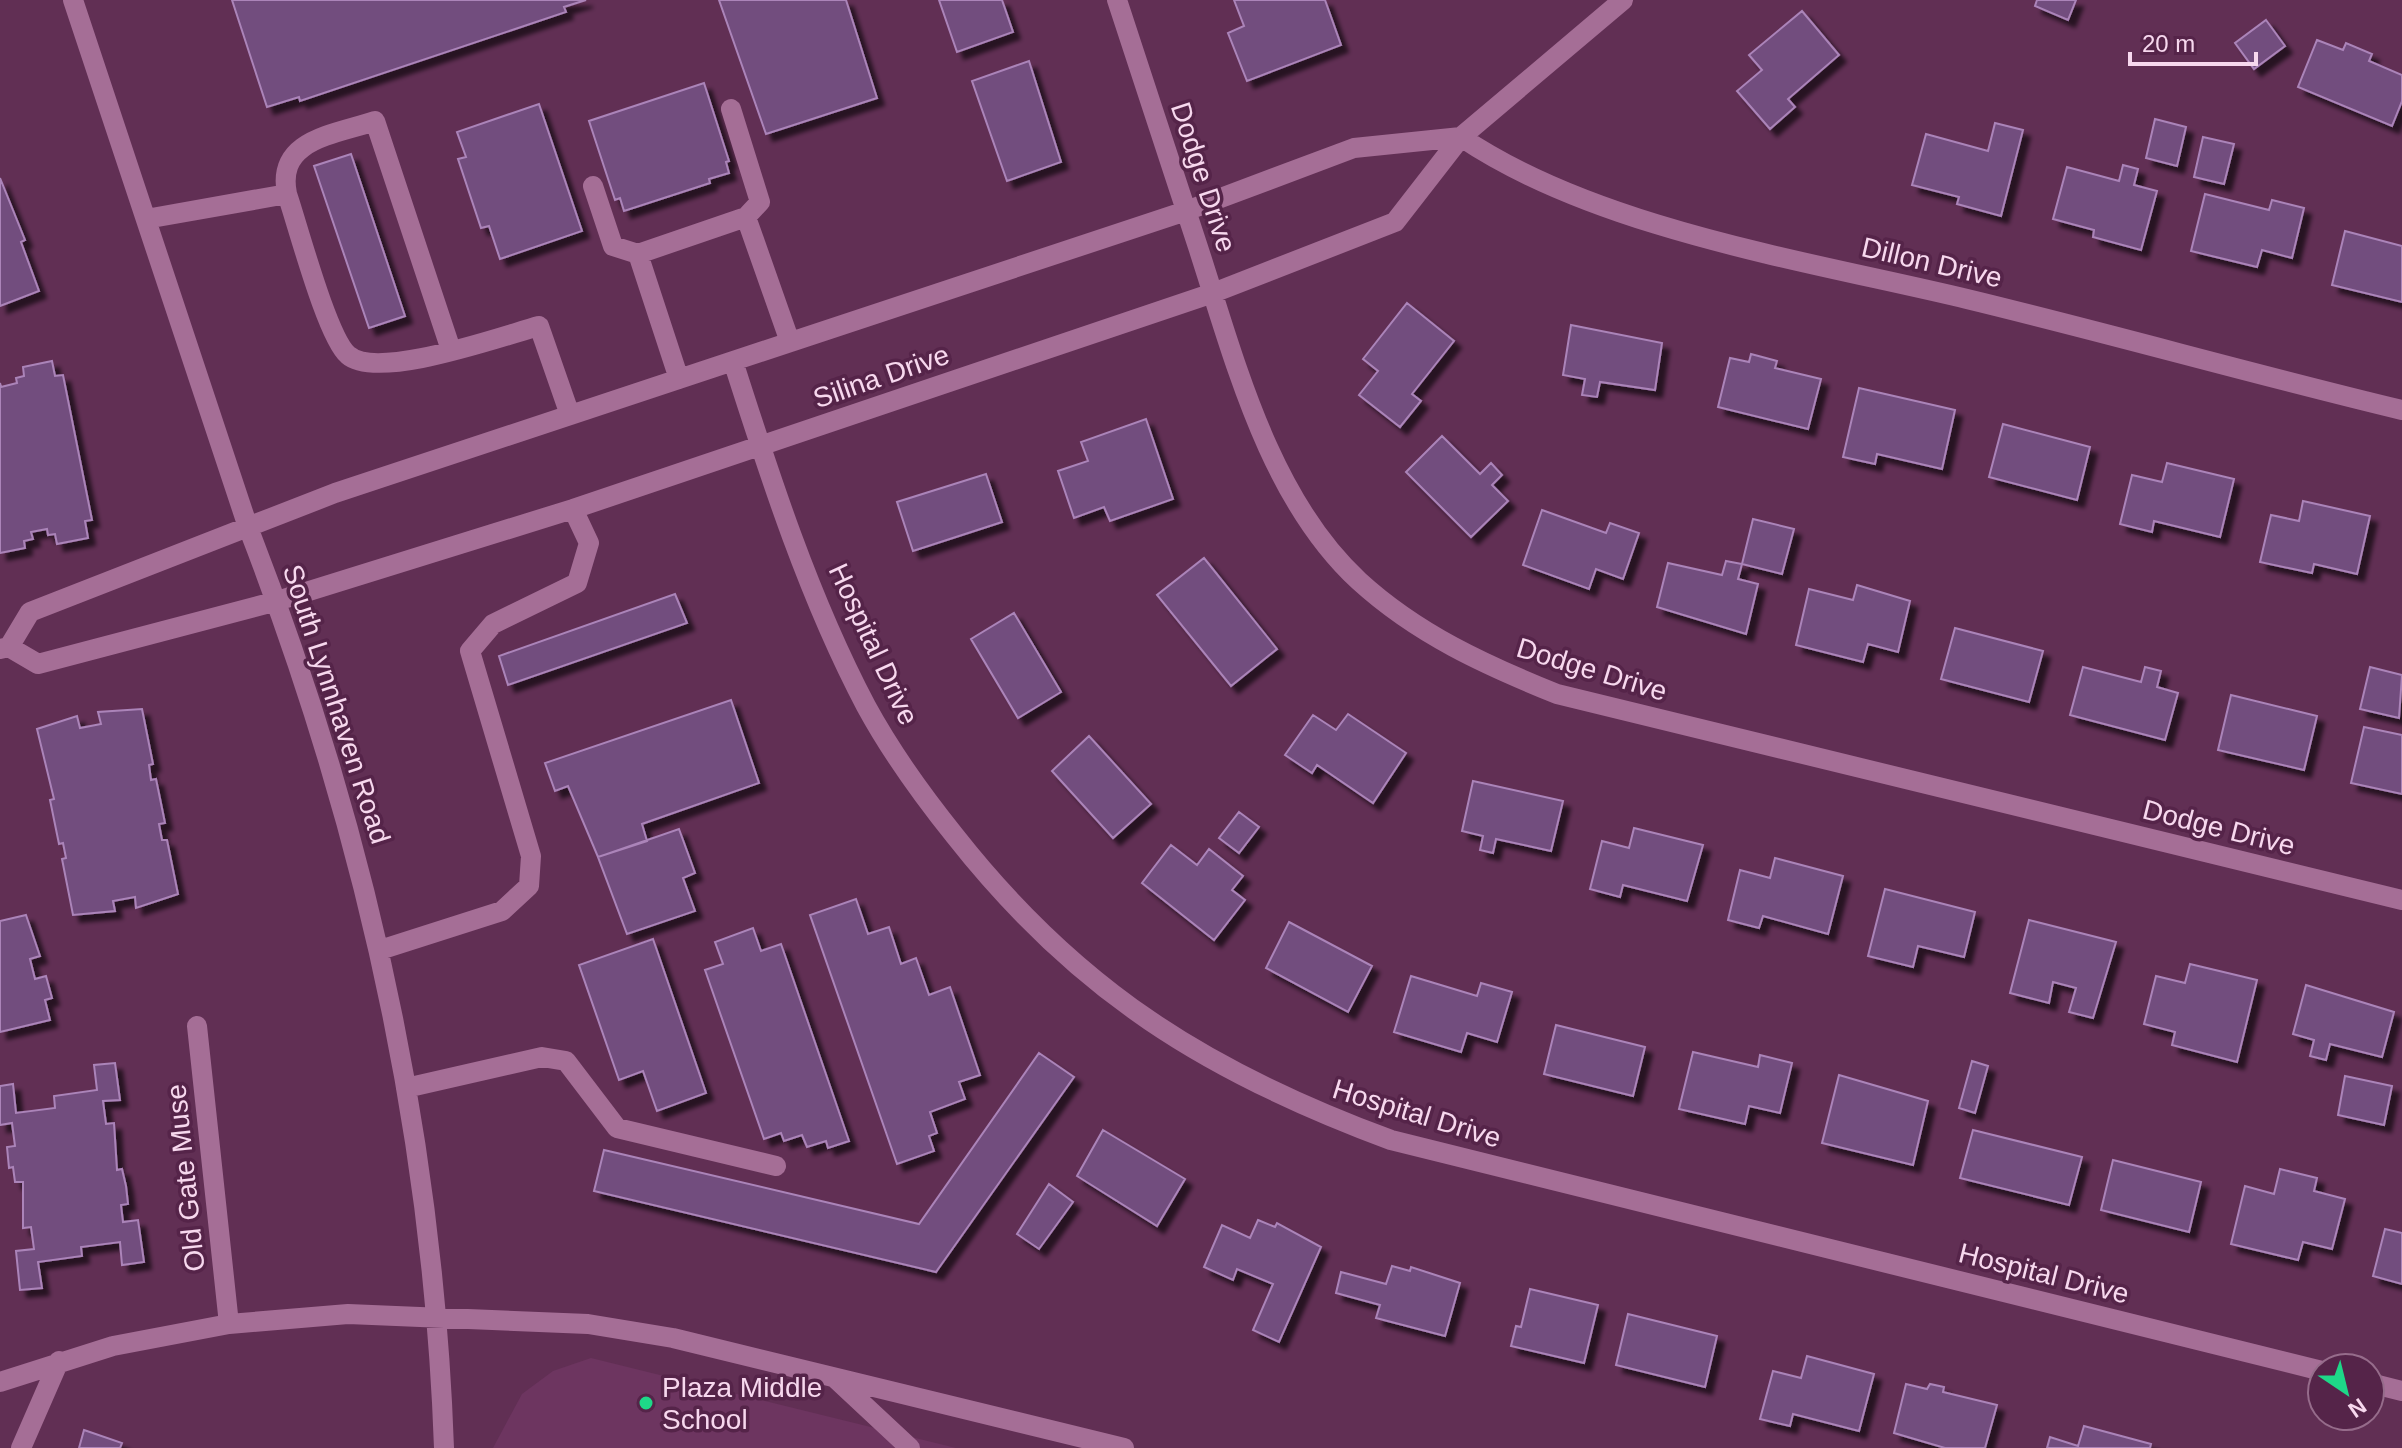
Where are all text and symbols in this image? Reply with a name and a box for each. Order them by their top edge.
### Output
scale bar [2130,16,2256,66]
text: 20 m [2142,30,2195,57]
street label: Dodge Drive [1165,98,1242,256]
street label: Dillon Drive [1859,231,2005,294]
street label: Silina Drive [809,339,953,414]
street label: Hospital Drive [823,559,924,730]
street label: South Lynnhaven Road [277,561,396,848]
street label: Dodge Drive [1513,632,1671,707]
street label: Dodge Drive [2140,794,2298,861]
street label: Hospital Drive [1329,1073,1505,1154]
street label: Old Gate Muse [160,1083,211,1273]
street label: Hospital Drive [1956,1237,2132,1310]
north arrow [2306,1352,2386,1432]
place label: Plaza Middle School [662,1372,822,1435]
text: N [2344,1393,2371,1423]
marker: Plaza Middle School [637,1394,655,1412]

